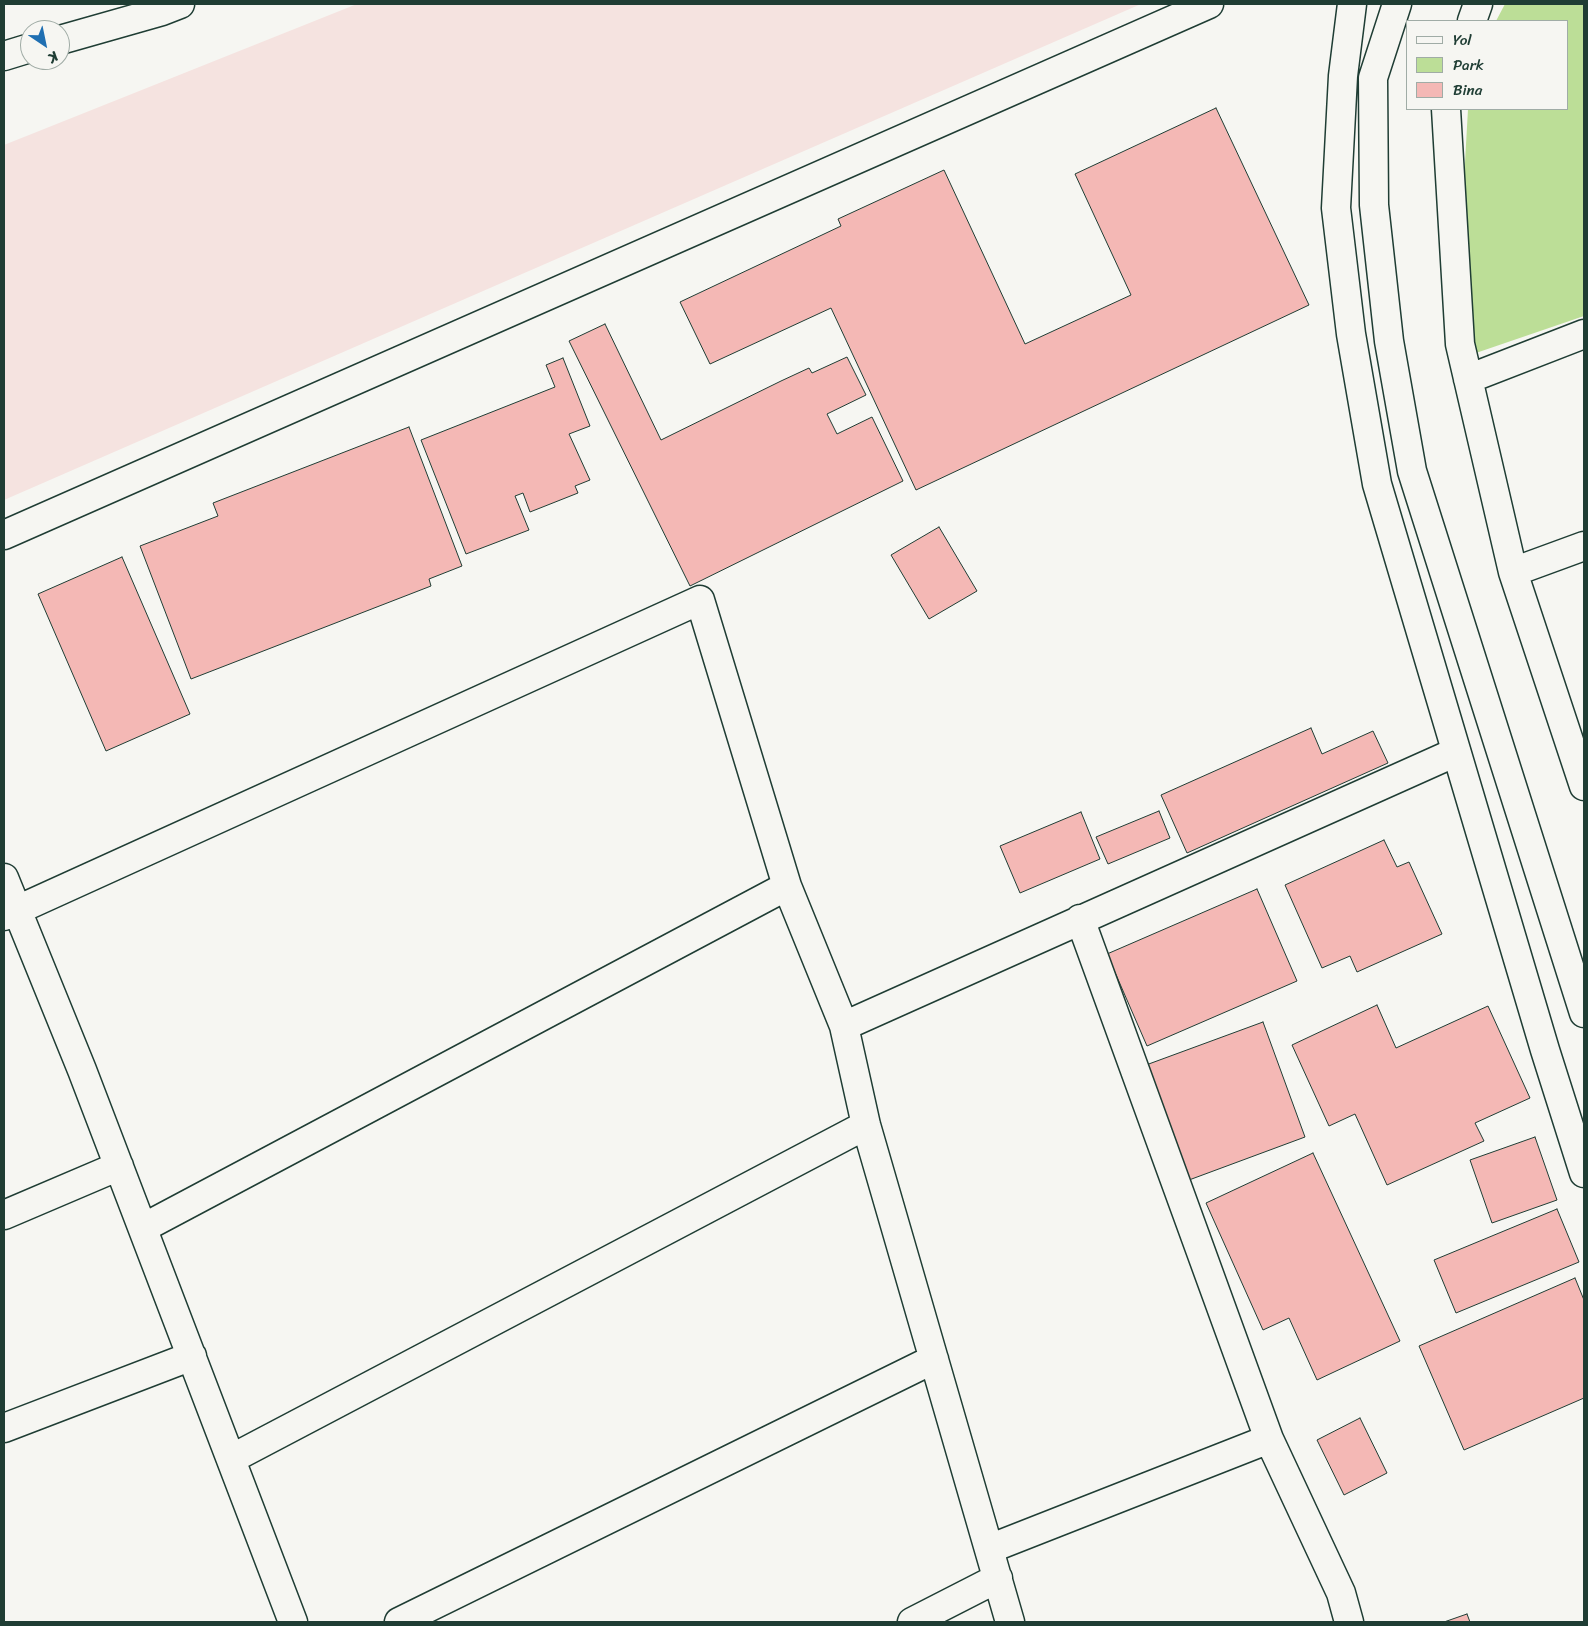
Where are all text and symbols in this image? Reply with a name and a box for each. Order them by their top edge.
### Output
north arrow [20,20,70,70]
legend [1406,20,1568,110]
text: Yol [1453,27,1472,53]
text: K [43,44,64,70]
text: Park [1453,52,1484,78]
text: Bina [1453,77,1482,103]

